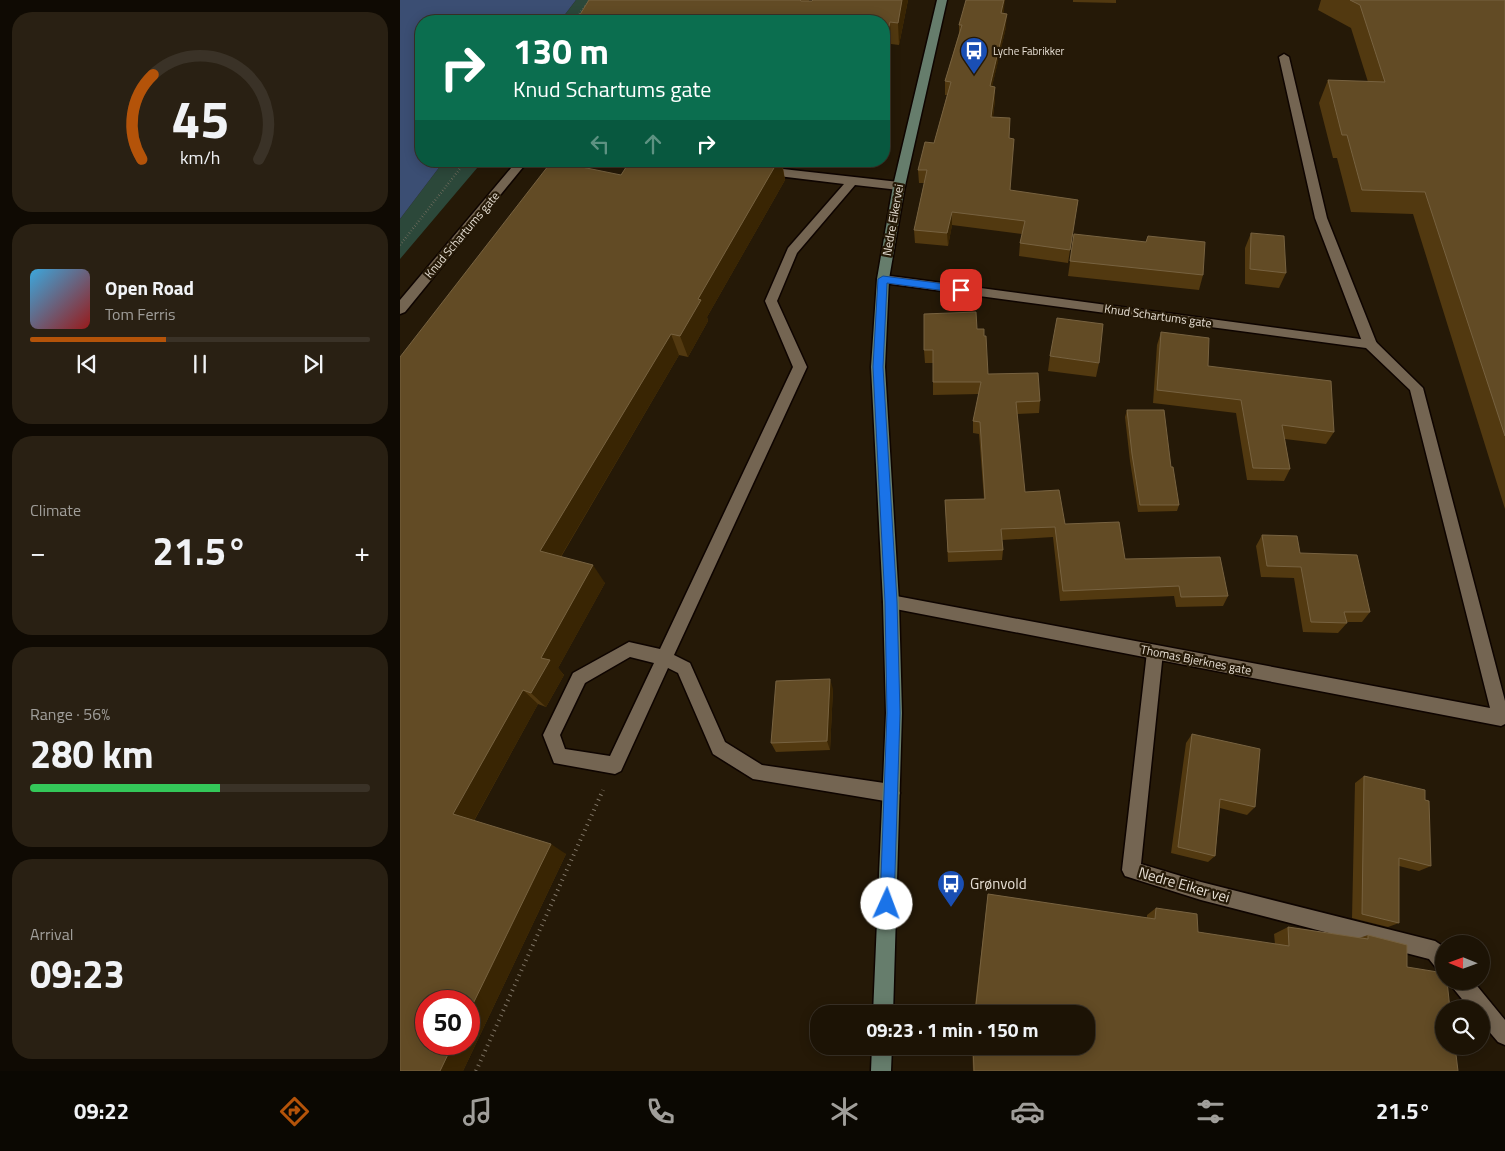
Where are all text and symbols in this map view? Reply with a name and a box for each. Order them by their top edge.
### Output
text: 130 m [513,24,609,78]
icon: right [430,35,495,100]
bus stop icon: Lyche Fabrikker [959,36,989,75]
place label: Lyche Fabrikker [993,43,1065,59]
text: Knud Schartums gate [513,72,711,106]
text: 45 [171,79,229,158]
icon: left [586,130,614,158]
icon: ahead [639,130,667,158]
icon: right [692,130,720,158]
text: km/h [180,144,220,171]
street label: Nedre Eikervei [877,183,908,257]
street label: Knud Schartums gate [420,187,504,282]
pin [940,269,982,311]
text: Open Road [105,273,194,302]
icon: arrive [947,276,975,304]
street label: Knud Schartums gate [1103,299,1213,332]
text: Tom Ferris [105,302,176,326]
icon: previous [73,350,101,378]
icon: pause [186,350,214,378]
icon: next [299,350,327,378]
text: Climate [30,498,81,522]
text: 21.5° [153,522,247,580]
text: − [30,530,46,573]
text: + [354,530,370,573]
street label: Thomas Bjerknes gate [1139,639,1253,680]
text: Range · 56% [30,702,110,726]
text: 280 km [30,725,154,783]
street label: Nedre Eiker vei [1136,860,1233,909]
bus stop icon: Grønvold [936,869,966,908]
place label: Grønvold [970,872,1027,895]
position arrow [860,877,912,929]
text: Arrival [30,922,73,946]
north arrow [1435,935,1490,990]
map controls [1435,935,1490,1055]
text: 09:23 [30,945,125,1003]
speed limit sign: 50 [415,990,480,1055]
button: search [1435,1000,1490,1055]
text: 09:23 · 1 min · 150 m [866,1015,1039,1044]
text: 09:22 [74,1094,129,1128]
icon: directions [277,1094,312,1129]
icon: music [460,1094,495,1129]
icon: phone [643,1094,678,1129]
icon: climate [827,1094,862,1129]
icon: car [1010,1094,1045,1129]
icon: filters [1193,1094,1228,1129]
text: 21.5° [1376,1094,1431,1128]

